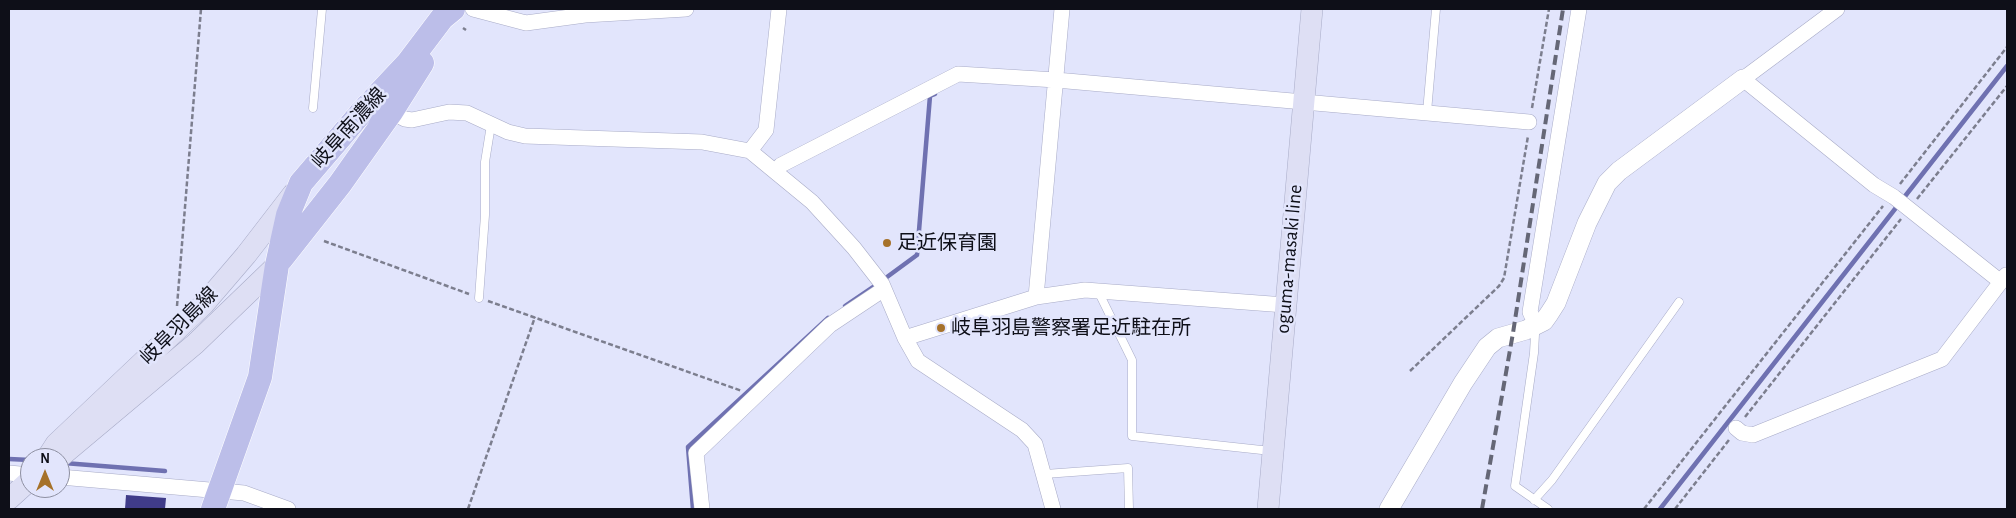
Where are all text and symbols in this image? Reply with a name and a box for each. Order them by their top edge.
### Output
street label: 岐阜南濃線 [307,83,391,173]
street label: oguma-masaki line [1271,184,1307,334]
place label: 足近保育園 [897,231,997,255]
marker: 足近保育園 [881,237,893,249]
street label: 岐阜羽島線 [135,282,223,370]
place label: 岐阜羽島警察署足近駐在所 [951,316,1191,340]
marker: 岐阜羽島警察署足近駐在所 [935,322,947,334]
north arrow [20,448,70,498]
text: N [40,452,50,466]

